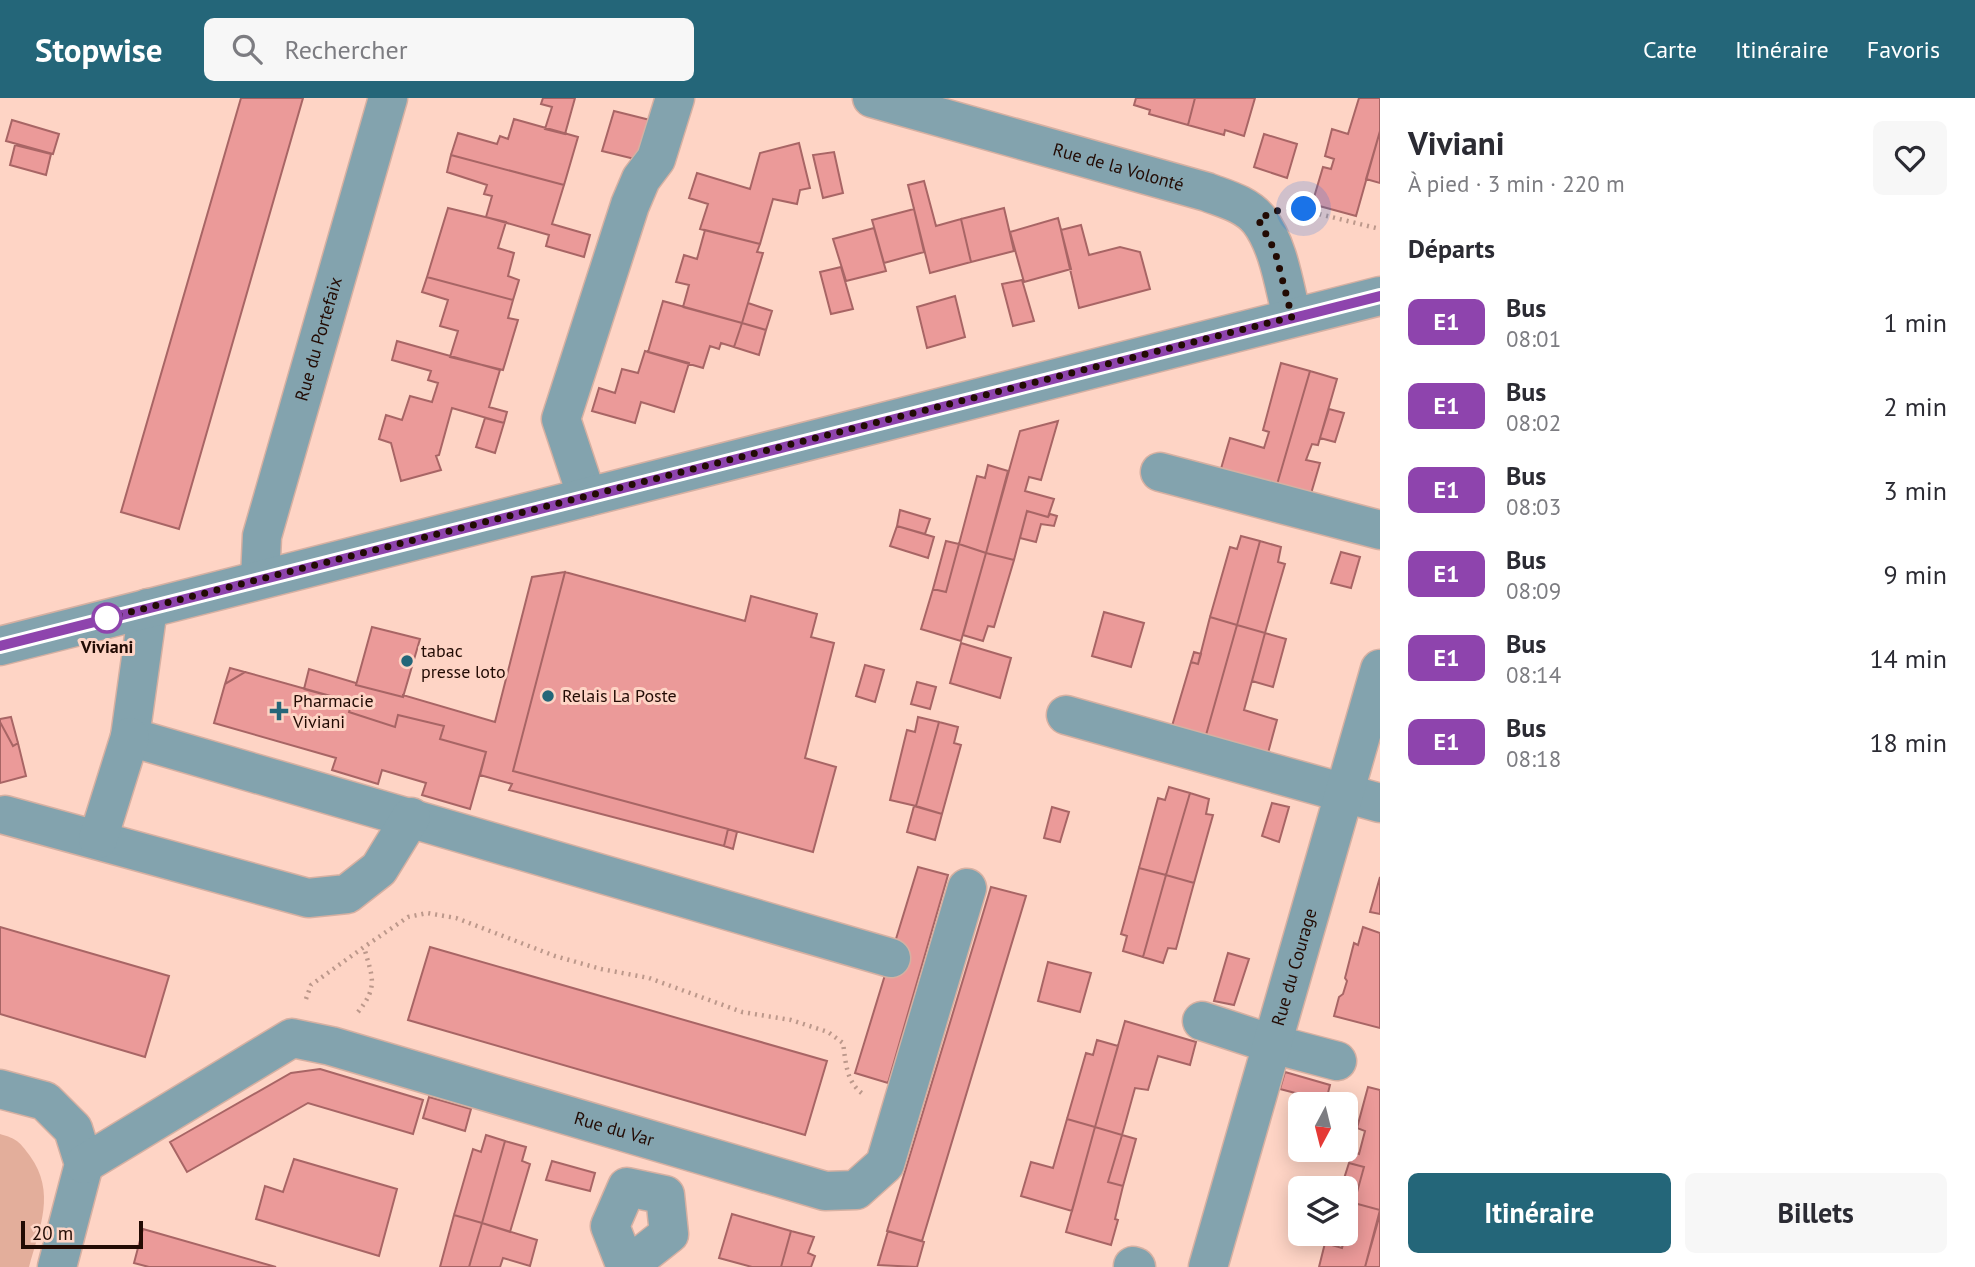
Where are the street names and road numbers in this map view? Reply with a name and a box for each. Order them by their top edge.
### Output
street label: Rue de la Volonté [1051,137,1187,196]
street label: Rue du Portefaix [289,274,347,404]
street label: Rue du Courage [1266,906,1322,1028]
street label: Rue du Var [571,1106,657,1151]

